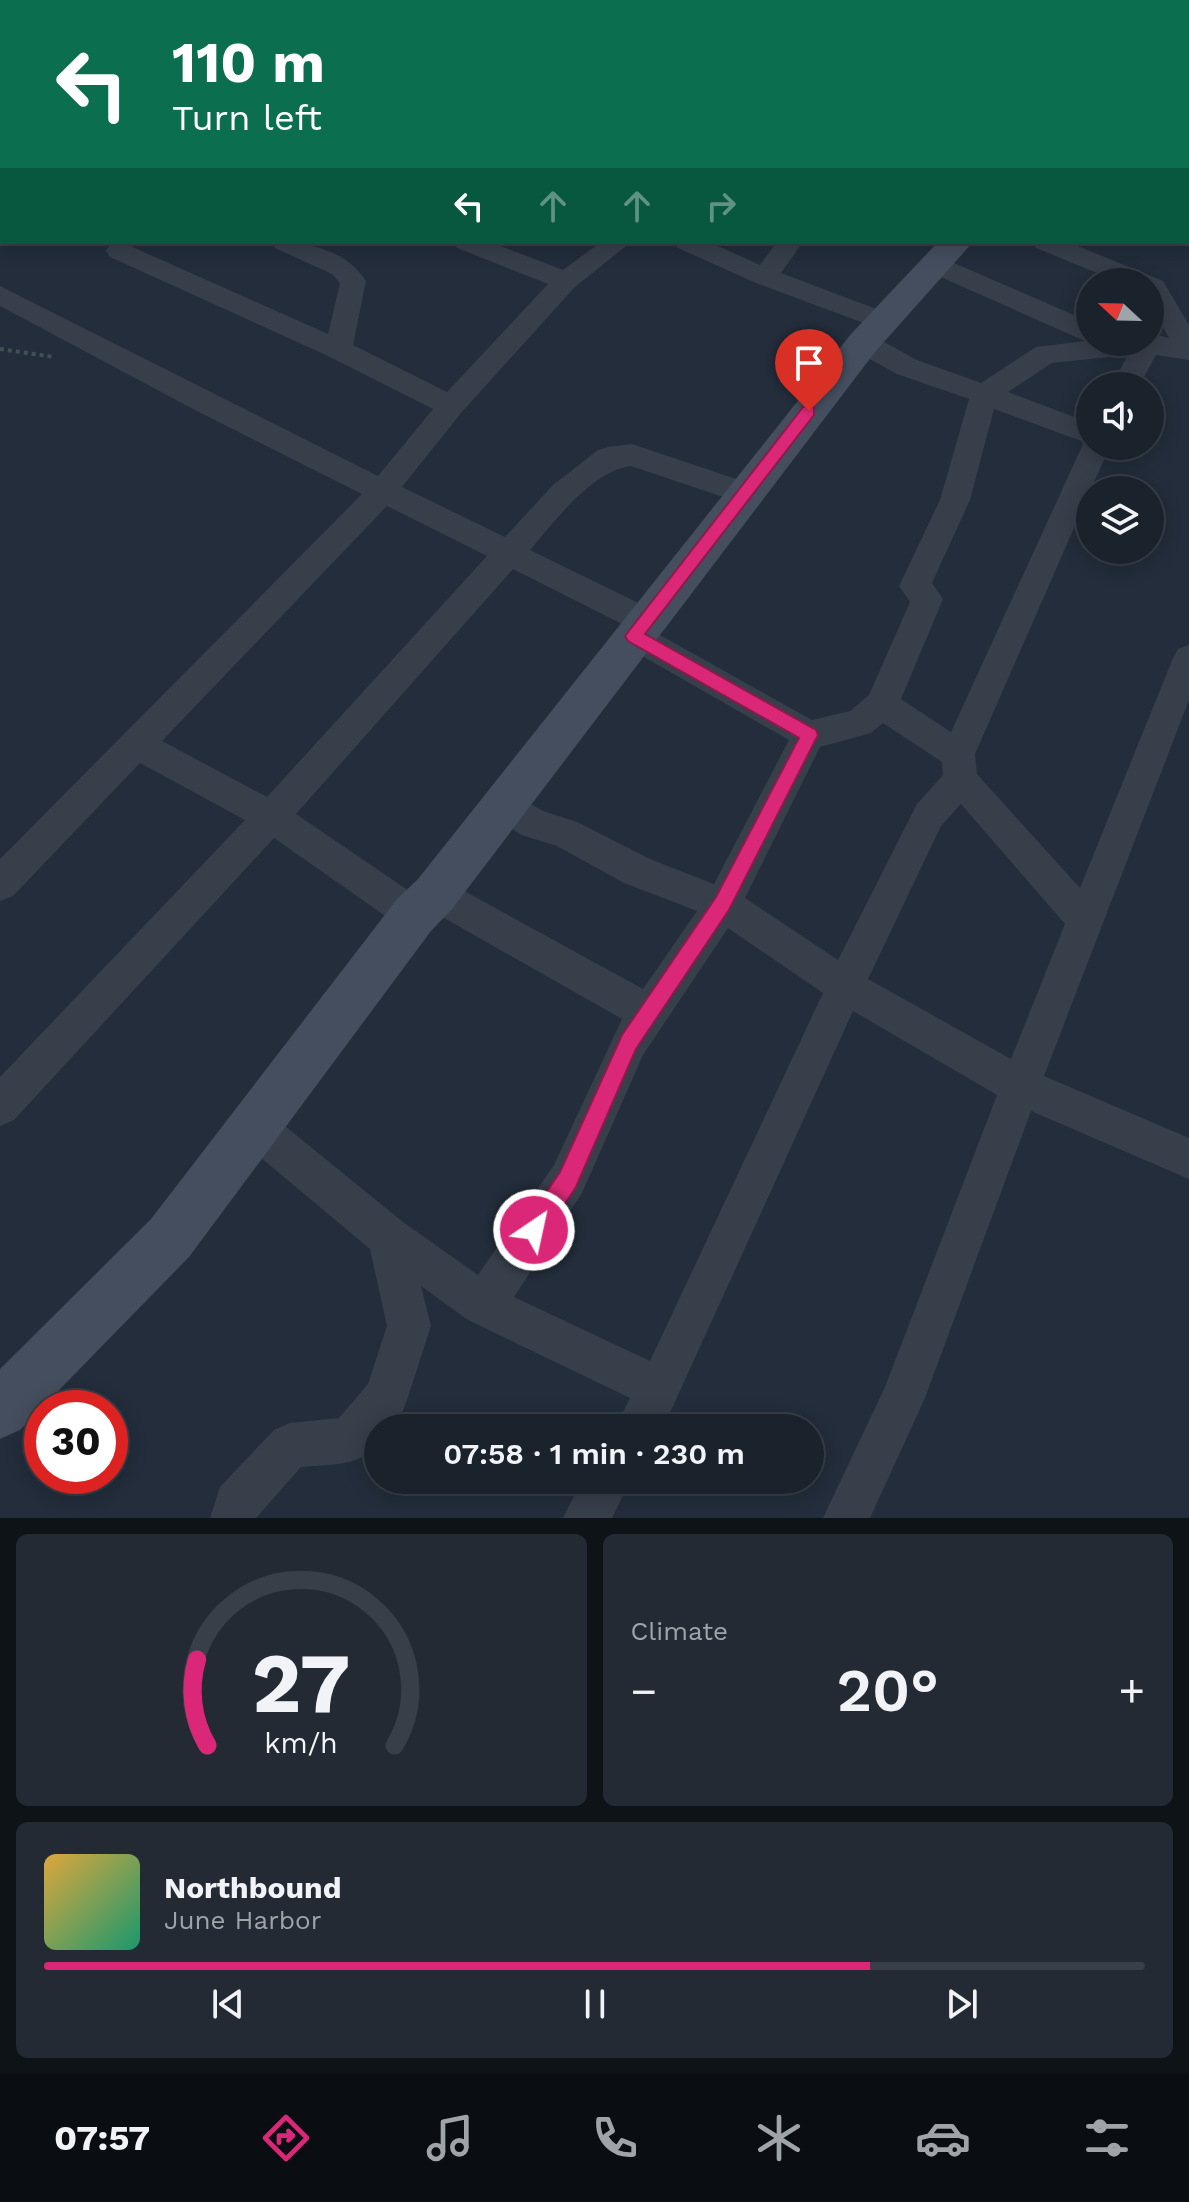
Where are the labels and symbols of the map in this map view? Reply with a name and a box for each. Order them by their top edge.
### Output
north arrow [1076,268,1164,356]
pin [775,329,843,411]
position arrow [492,1188,576,1272]
speed limit sign: 30 [24,1390,128,1494]

